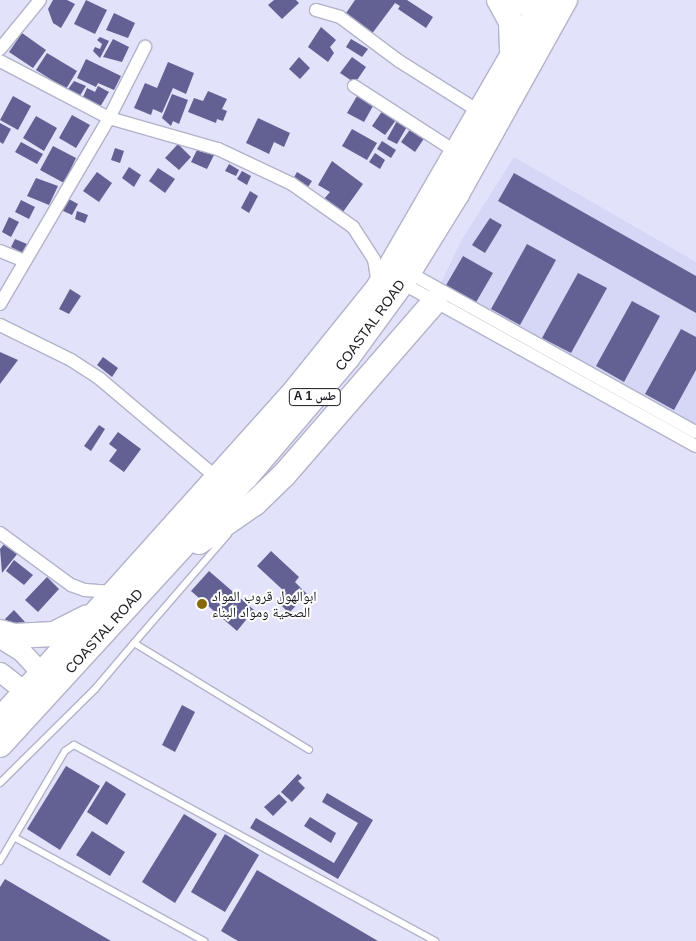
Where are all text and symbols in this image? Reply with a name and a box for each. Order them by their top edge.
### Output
street label: COASTAL ROAD [331,276,409,374]
road number: A 1 طس [288,388,342,407]
street label: COASTAL ROAD [61,585,147,677]
place label: ابوالهول قروب المواد الصحية ومواد البناء [212,588,317,620]
marker: ابوالهول قروب المواد الصحية ومواد البناء [196,598,208,610]

